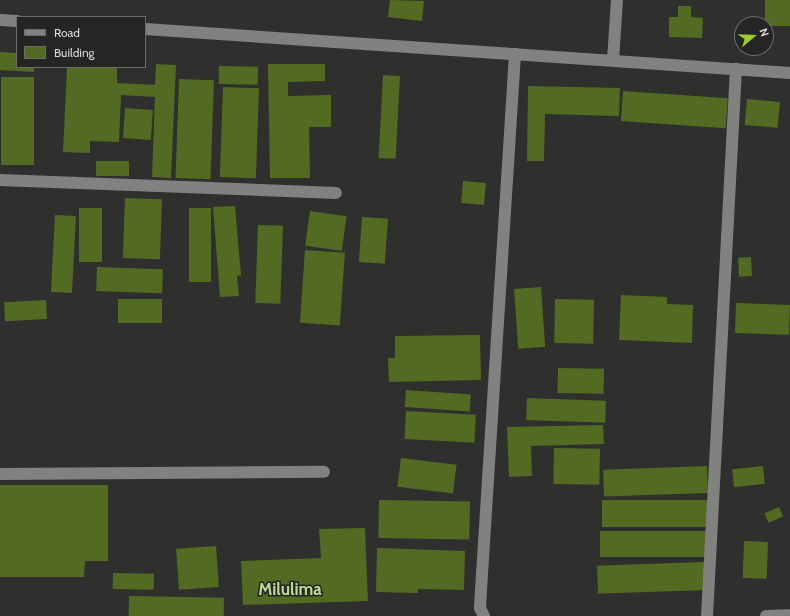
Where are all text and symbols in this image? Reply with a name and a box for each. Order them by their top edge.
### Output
legend [16,16,146,68]
north arrow [734,16,774,56]
text: Road [54,25,80,40]
text: N [757,26,772,38]
text: Building [54,45,95,60]
district label: Milulima [258,580,322,600]

